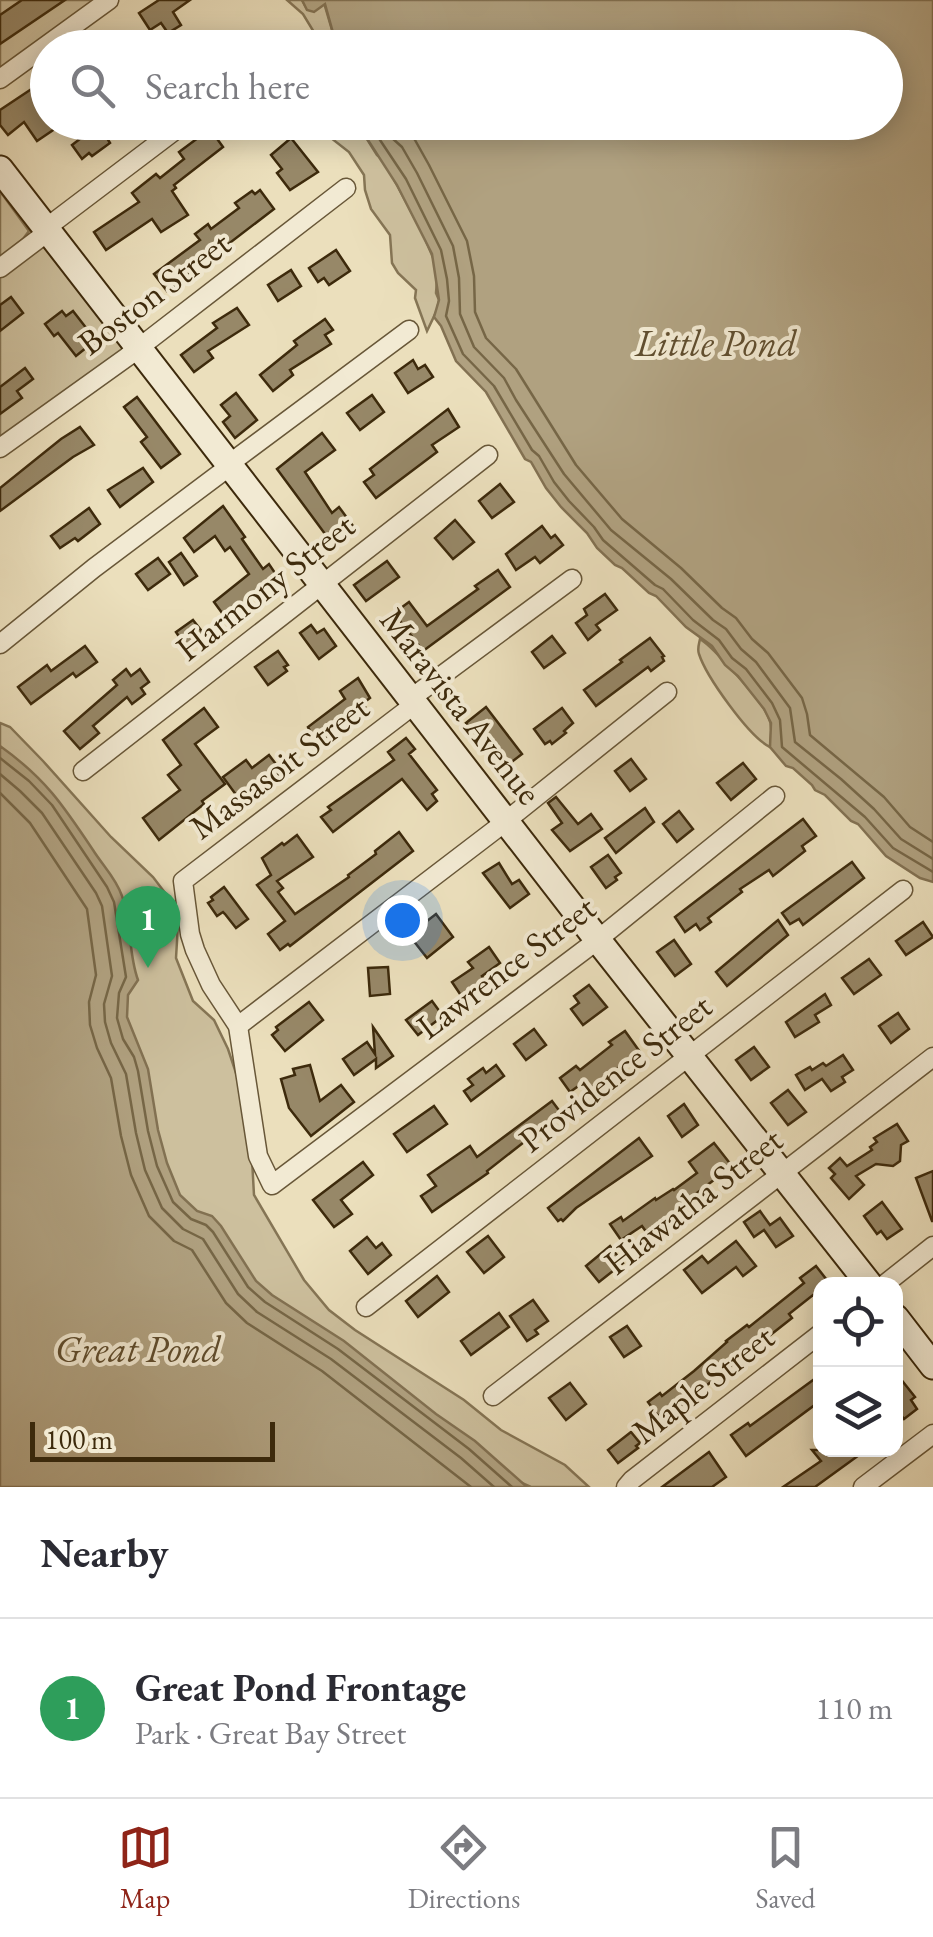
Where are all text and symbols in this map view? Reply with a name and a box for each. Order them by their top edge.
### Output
search box [30,30,903,140]
icon: search [65,58,120,113]
text: Search here [145,61,310,110]
street label: Boston Street [68,221,239,365]
water label: Little Pond [634,318,797,367]
street label: Harmony Street [166,503,363,670]
street label: Maravista Avenue [371,598,552,813]
street label: Massasoit Street [180,684,377,849]
street label: Lawrence Street [407,885,604,1049]
pin: 1 [116,886,180,968]
your location [377,895,428,946]
street label: Providence Street [509,983,720,1162]
street label: Hiawatha Street [594,1117,791,1284]
map controls [813,1277,903,1457]
button: locate [813,1277,903,1367]
street label: Maple Street [622,1314,783,1453]
water label: Great Pond [55,1324,222,1373]
button: layers [813,1367,903,1457]
scale bar [30,1417,275,1462]
text: 100 m [45,1421,113,1457]
text: Nearby [40,1525,169,1580]
text: Great Pond Frontage [135,1663,466,1712]
text: 1 [64,1687,81,1729]
text: 110 m [816,1687,893,1729]
text: Park · Great Bay Street [135,1712,406,1754]
tab: Map [118,1820,173,1916]
tab: Directions [408,1820,520,1916]
tab: Saved [755,1820,815,1916]

